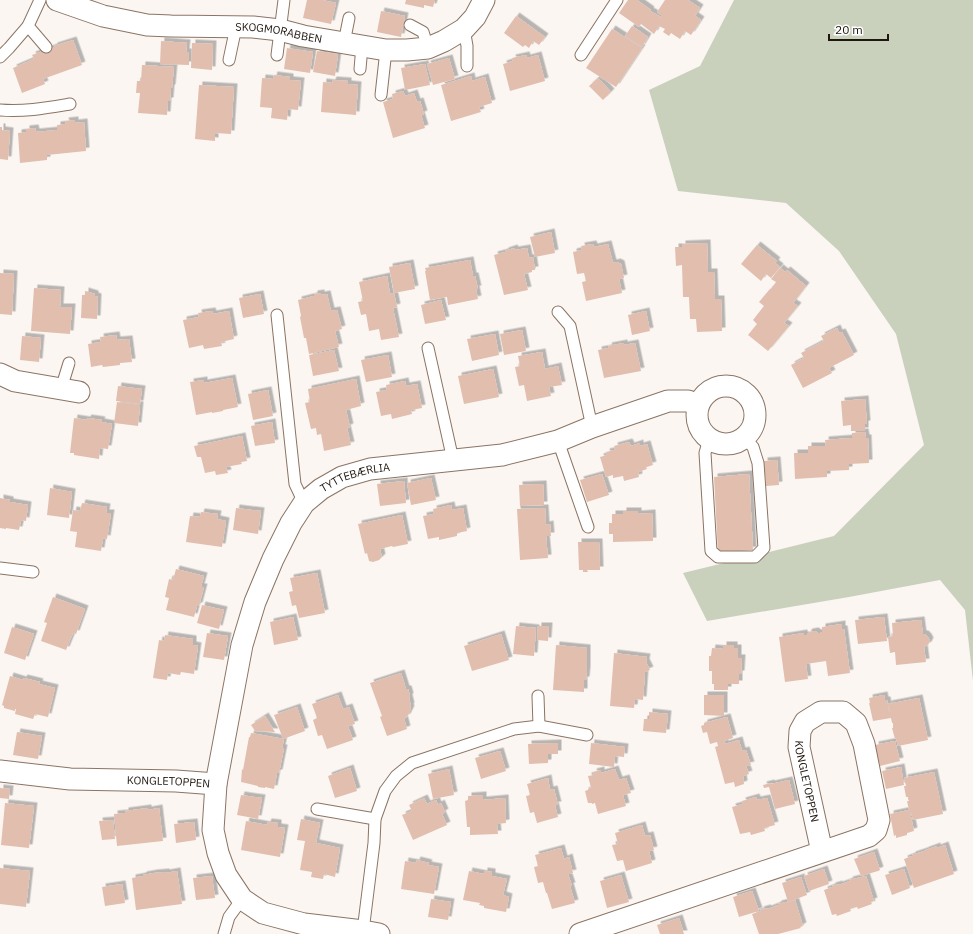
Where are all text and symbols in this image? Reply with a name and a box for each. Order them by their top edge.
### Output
scale bar [829,16,888,42]
street label: SKOGMORABBEN [235,20,323,46]
text: 20 m [835,22,863,37]
street label: TYTTEBÆRLIA [318,460,391,495]
street label: KONGLETOPPEN [792,740,822,823]
street label: KONGLETOPPEN [127,773,211,791]

